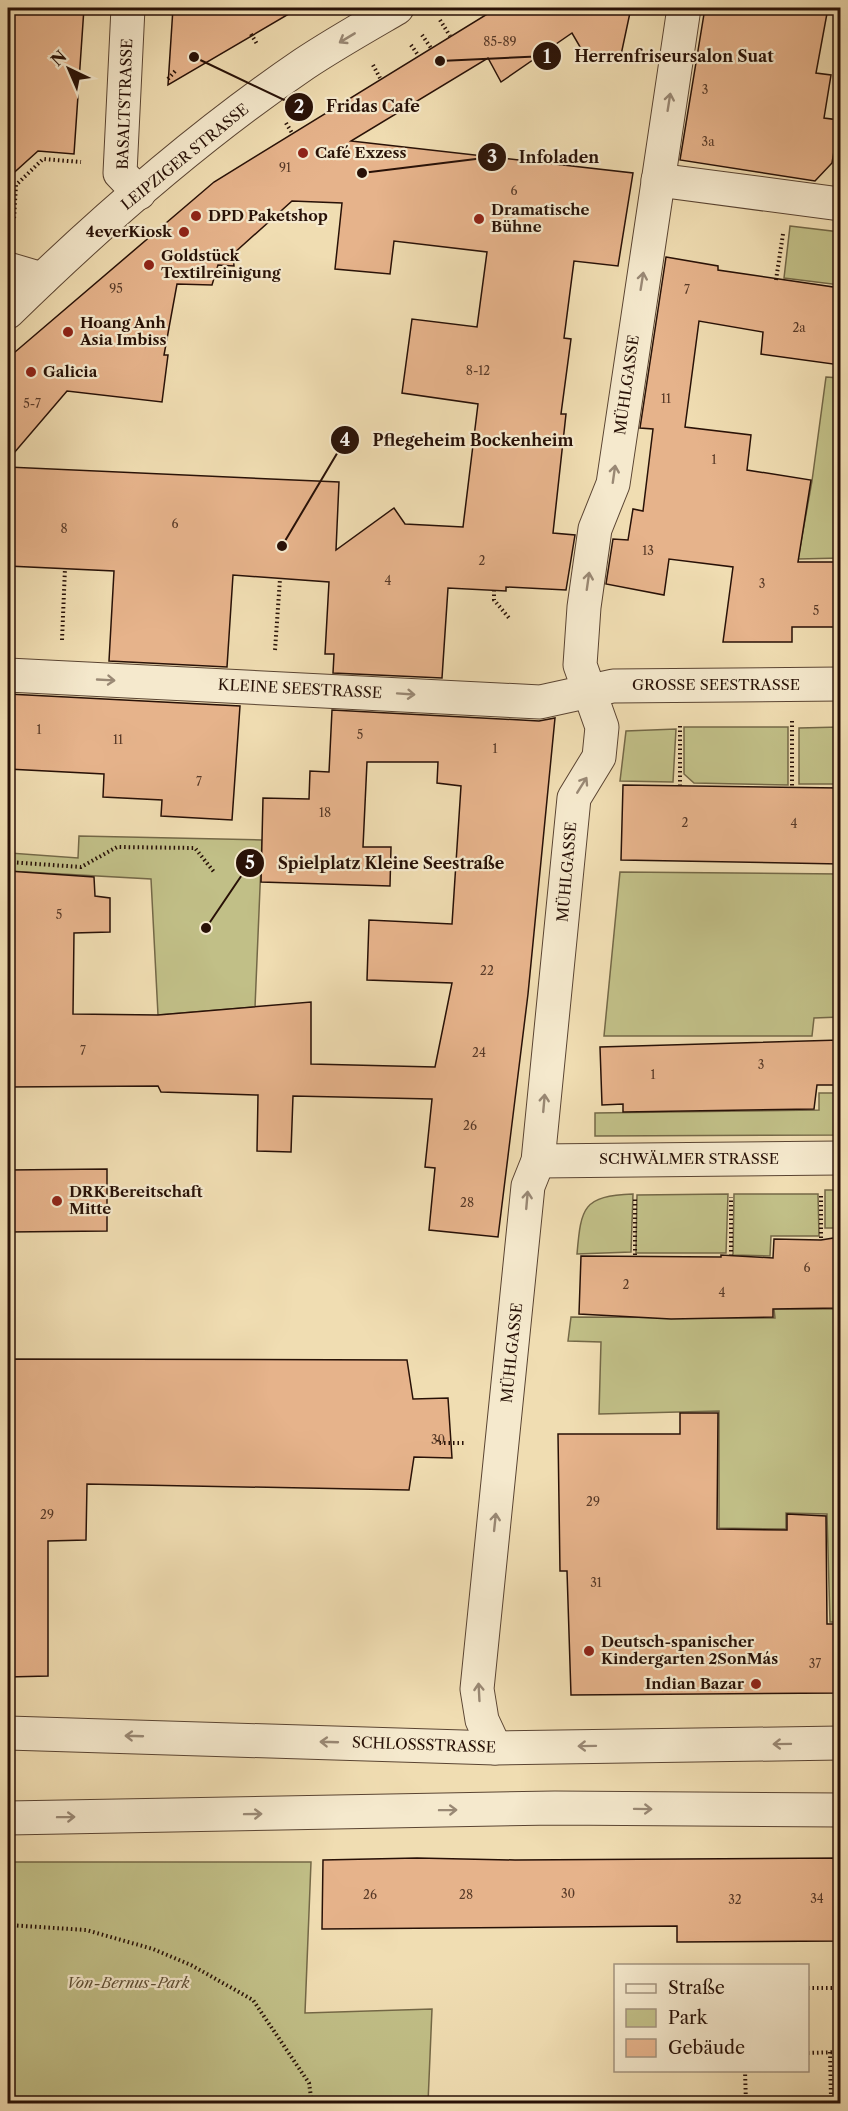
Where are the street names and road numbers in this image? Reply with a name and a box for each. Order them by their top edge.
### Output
street label: BASALTSTRASSE [113,38,136,170]
street label: LEIPZIGER STRASSE [117,99,252,214]
street label: MÜHLGASSE [610,334,643,436]
street label: KLEINE SEESTRASSE [217,675,383,702]
street label: GROSSE SEESTRASSE [632,675,800,694]
street label: MÜHLGASSE [553,821,580,923]
street label: SCHWÄLMER STRASSE [599,1149,779,1168]
street label: MÜHLGASSE [497,1302,526,1404]
street label: SCHLOSSSTRASSE [352,1732,496,1757]

